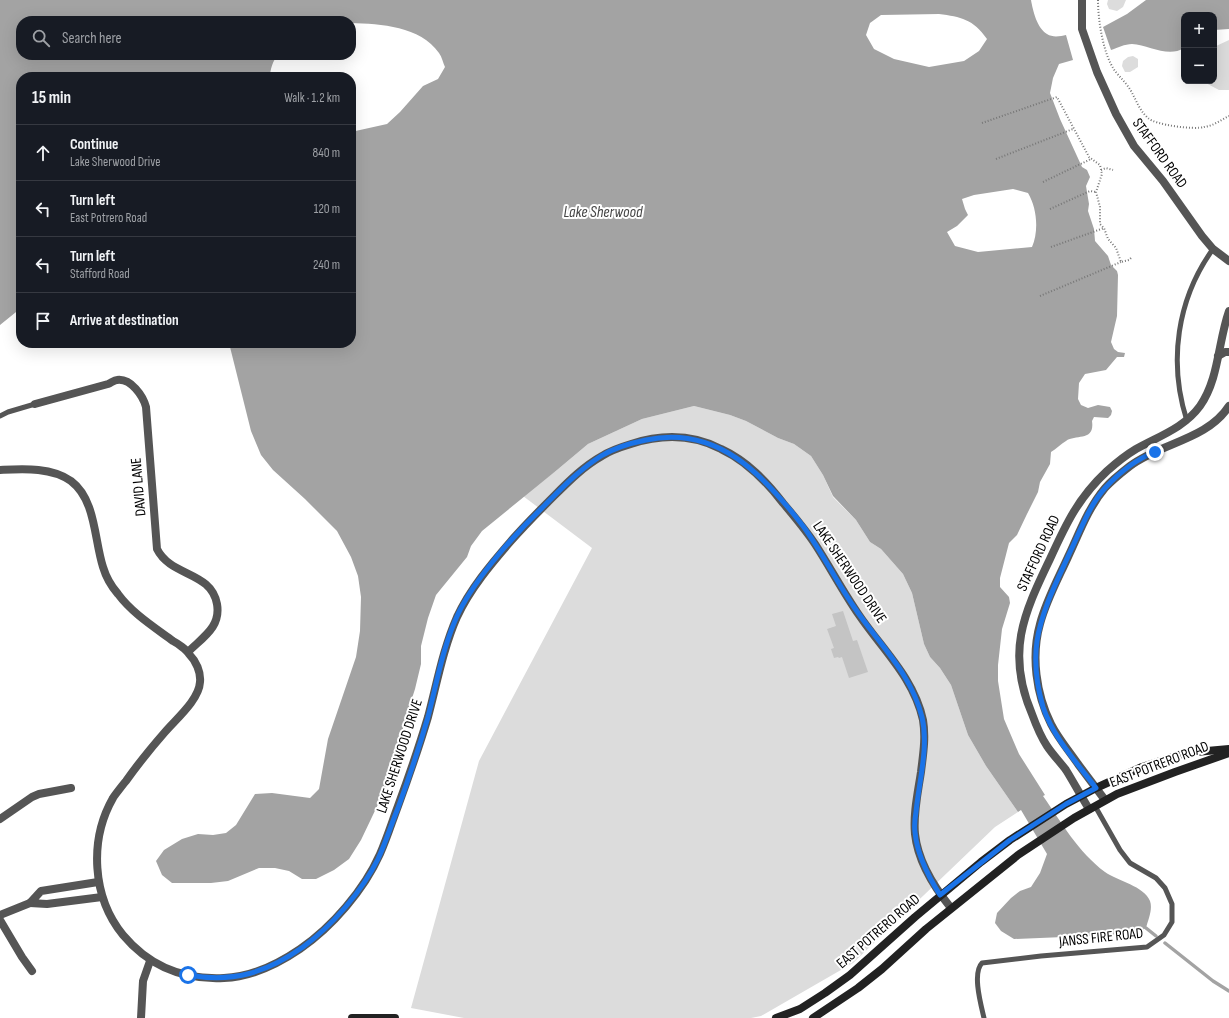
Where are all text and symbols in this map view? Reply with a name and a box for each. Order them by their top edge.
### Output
map controls [1181,12,1217,84]
button: + [1181,12,1217,48]
search box [16,16,356,60]
icon: search [30,27,52,49]
text: Search here [62,29,122,48]
button: − [1181,48,1217,84]
text: 15 min [32,88,71,108]
text: Walk · 1.2 km [284,90,340,106]
street label: STAFFORD ROAD [1128,115,1191,192]
text: Continue [70,135,119,154]
icon: ahead [32,142,54,164]
text: 840 m [312,145,340,161]
text: Lake Sherwood Drive [70,154,160,170]
text: Turn left [70,191,115,210]
icon: left [32,198,54,220]
text: 120 m [314,201,340,217]
water label: Lake Sherwood [563,203,643,222]
text: East Potrero Road [70,210,147,226]
text: Turn left [70,247,115,266]
icon: left [32,254,54,276]
text: 240 m [313,257,340,273]
text: Stafford Road [70,266,130,282]
icon: arrive [32,310,54,332]
text: Arrive at destination [70,311,179,330]
route end [1146,443,1164,461]
street label: DAVID LANE [126,457,151,517]
street label: STAFFORD ROAD [1013,512,1064,594]
street label: LAKE SHERWOOD DRIVE [808,518,891,627]
street label: LAKE SHERWOOD DRIVE [372,697,427,816]
street label: EAST POTRERO ROAD [1107,737,1211,792]
street label: EAST POTRERO ROAD [833,890,924,973]
street label: JANSS FIRE ROAD [1057,924,1144,951]
route start [179,966,197,984]

